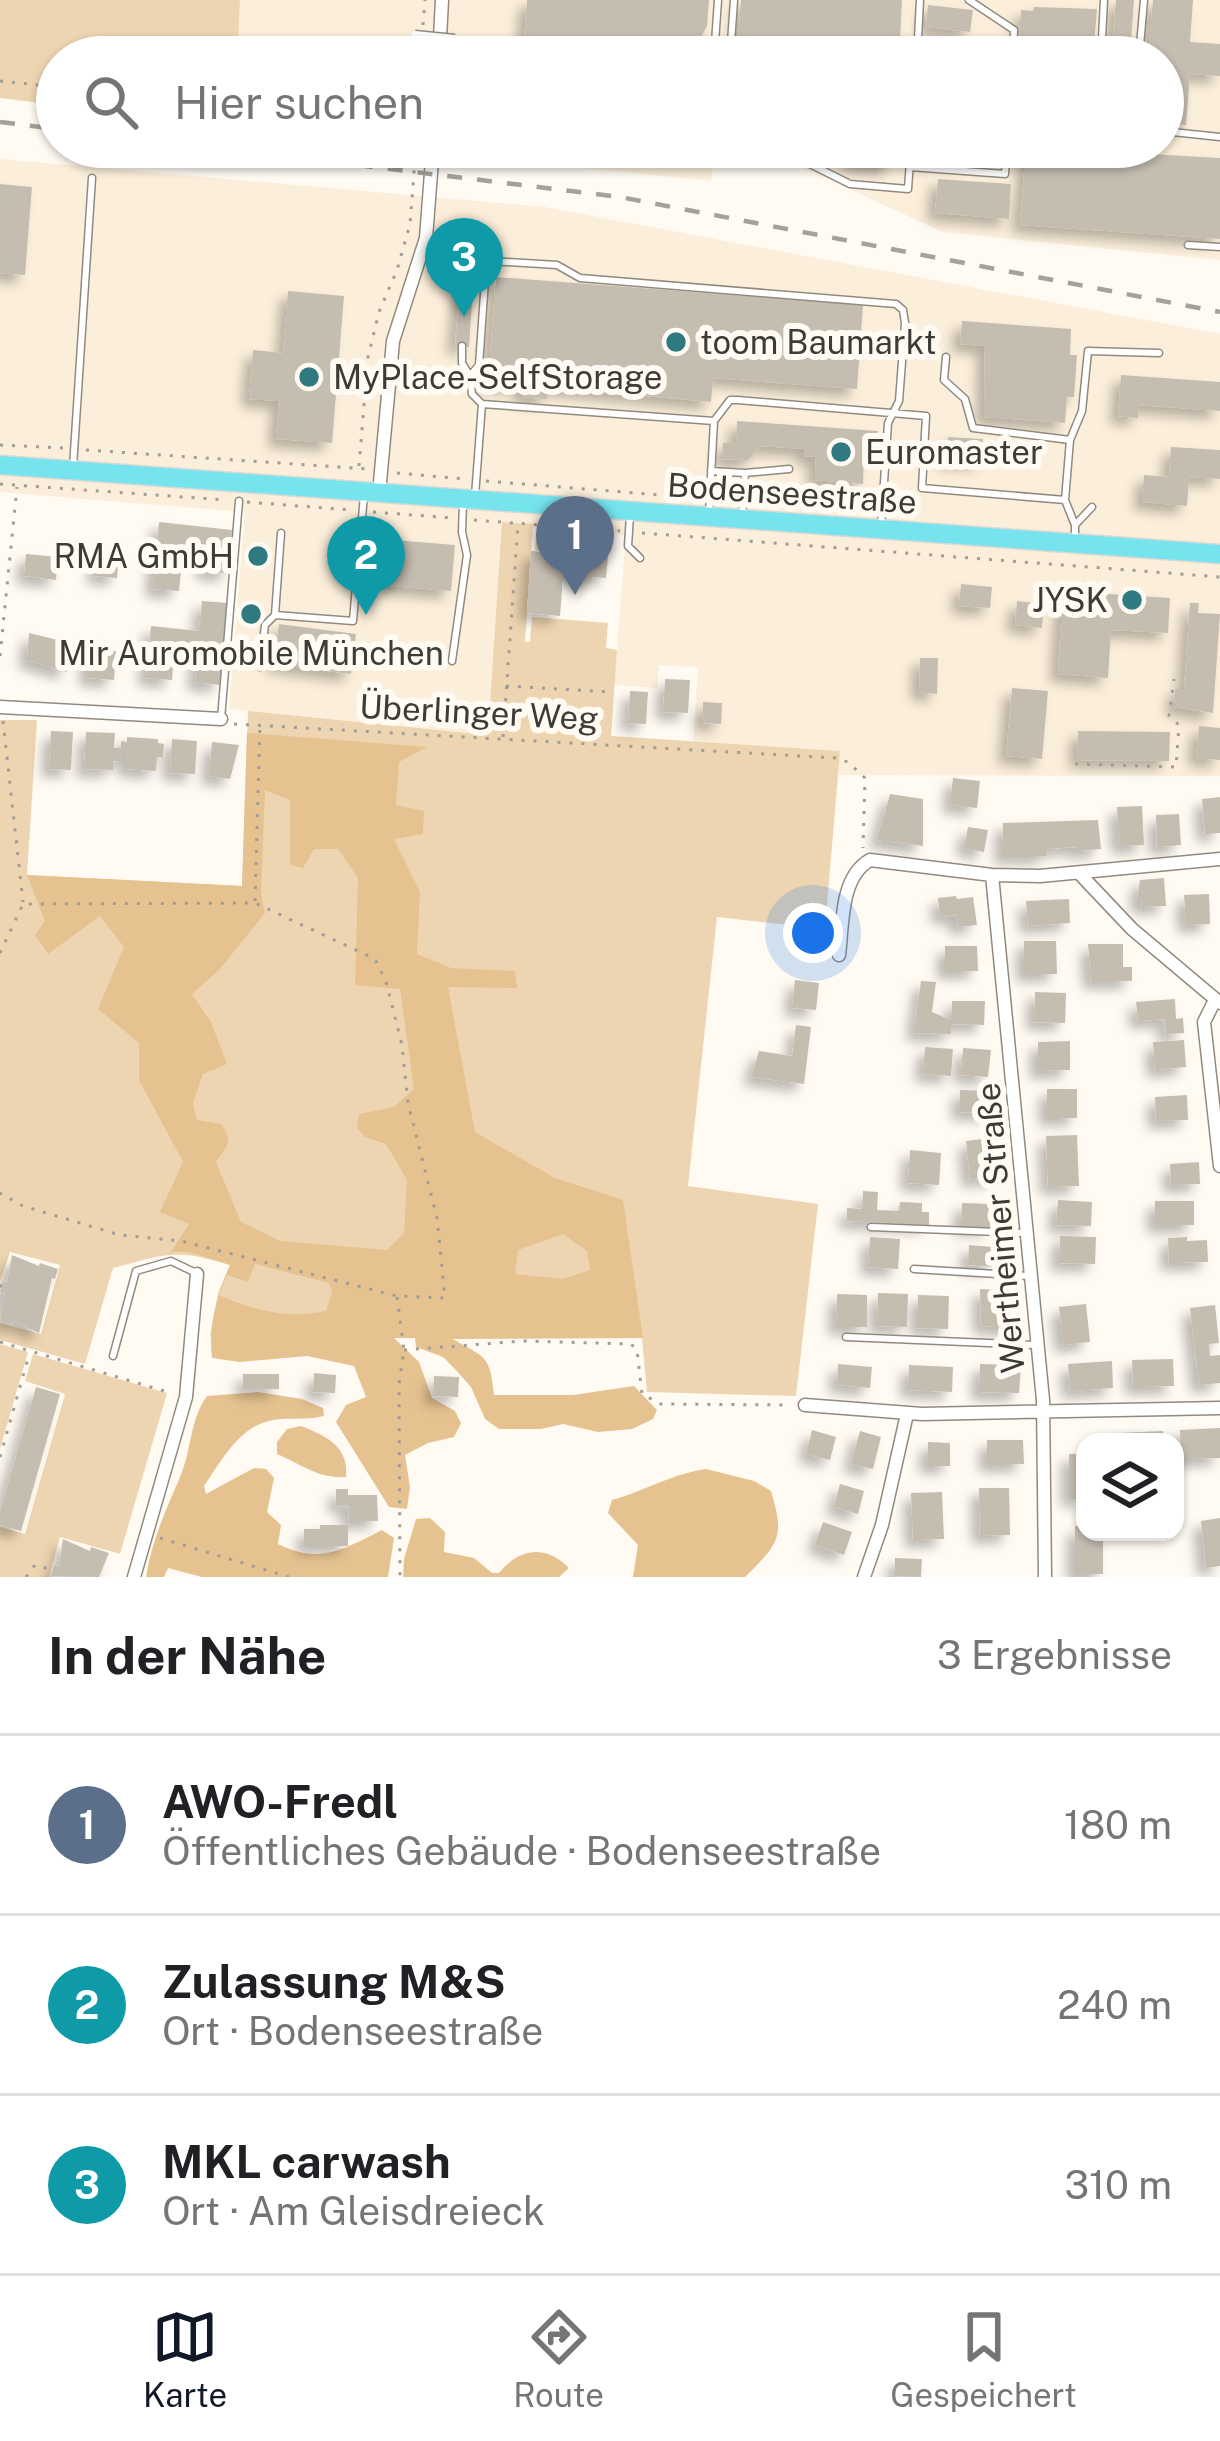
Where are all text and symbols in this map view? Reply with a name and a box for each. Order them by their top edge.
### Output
search box [36,36,1184,168]
icon: search [78,69,144,135]
text: Hier suchen [174,76,424,129]
pin: 3 [425,218,503,317]
place label: toom Baumarkt [700,323,937,361]
marker: toom Baumarkt [663,329,689,355]
place label: MyPlace-SelfStorage [333,358,662,396]
marker: MyPlace-SelfStorage [296,364,322,390]
place label: Euromaster [865,433,1043,471]
marker: Euromaster [828,439,854,465]
street label: Bodenseestraße [666,465,918,521]
pin: 1 [536,496,614,595]
pin: 2 [327,516,405,615]
place label: RMA GmbH [54,537,234,575]
marker: RMA GmbH [245,543,271,569]
place label: JYSK [1032,581,1108,619]
marker: JYSK [1119,587,1145,613]
marker: Mir Auromobile München [238,601,264,627]
place label: Mir Auromobile München [58,634,444,672]
street label: Überlinger Weg [358,685,600,737]
your location [783,903,843,963]
street label: Wertheimer Straße [968,1081,1032,1375]
map controls [1076,1433,1184,1541]
button: layers [1076,1433,1184,1541]
text: In der Nähe [48,1626,326,1685]
text: 3 Ergebnisse [937,1632,1172,1678]
text: AWO-Fredl [162,1775,398,1828]
text: 1 [79,1802,95,1848]
text: 180 m [1064,1802,1172,1848]
text: Öffentliches Gebäude · Bodenseestraße [162,1828,881,1874]
text: Zulassung M&S [162,1955,506,2008]
text: 2 [75,1982,99,2028]
text: 240 m [1057,1982,1172,2028]
text: Ort · Bodenseestraße [162,2008,543,2054]
text: MKL carwash [162,2135,451,2188]
text: 3 [74,2162,100,2208]
text: 310 m [1064,2162,1172,2208]
text: Ort · Am Gleisdreieck [162,2188,545,2234]
tab: Karte [143,2304,227,2414]
tab: Route [513,2304,604,2414]
tab: Gespeichert [890,2304,1077,2414]

